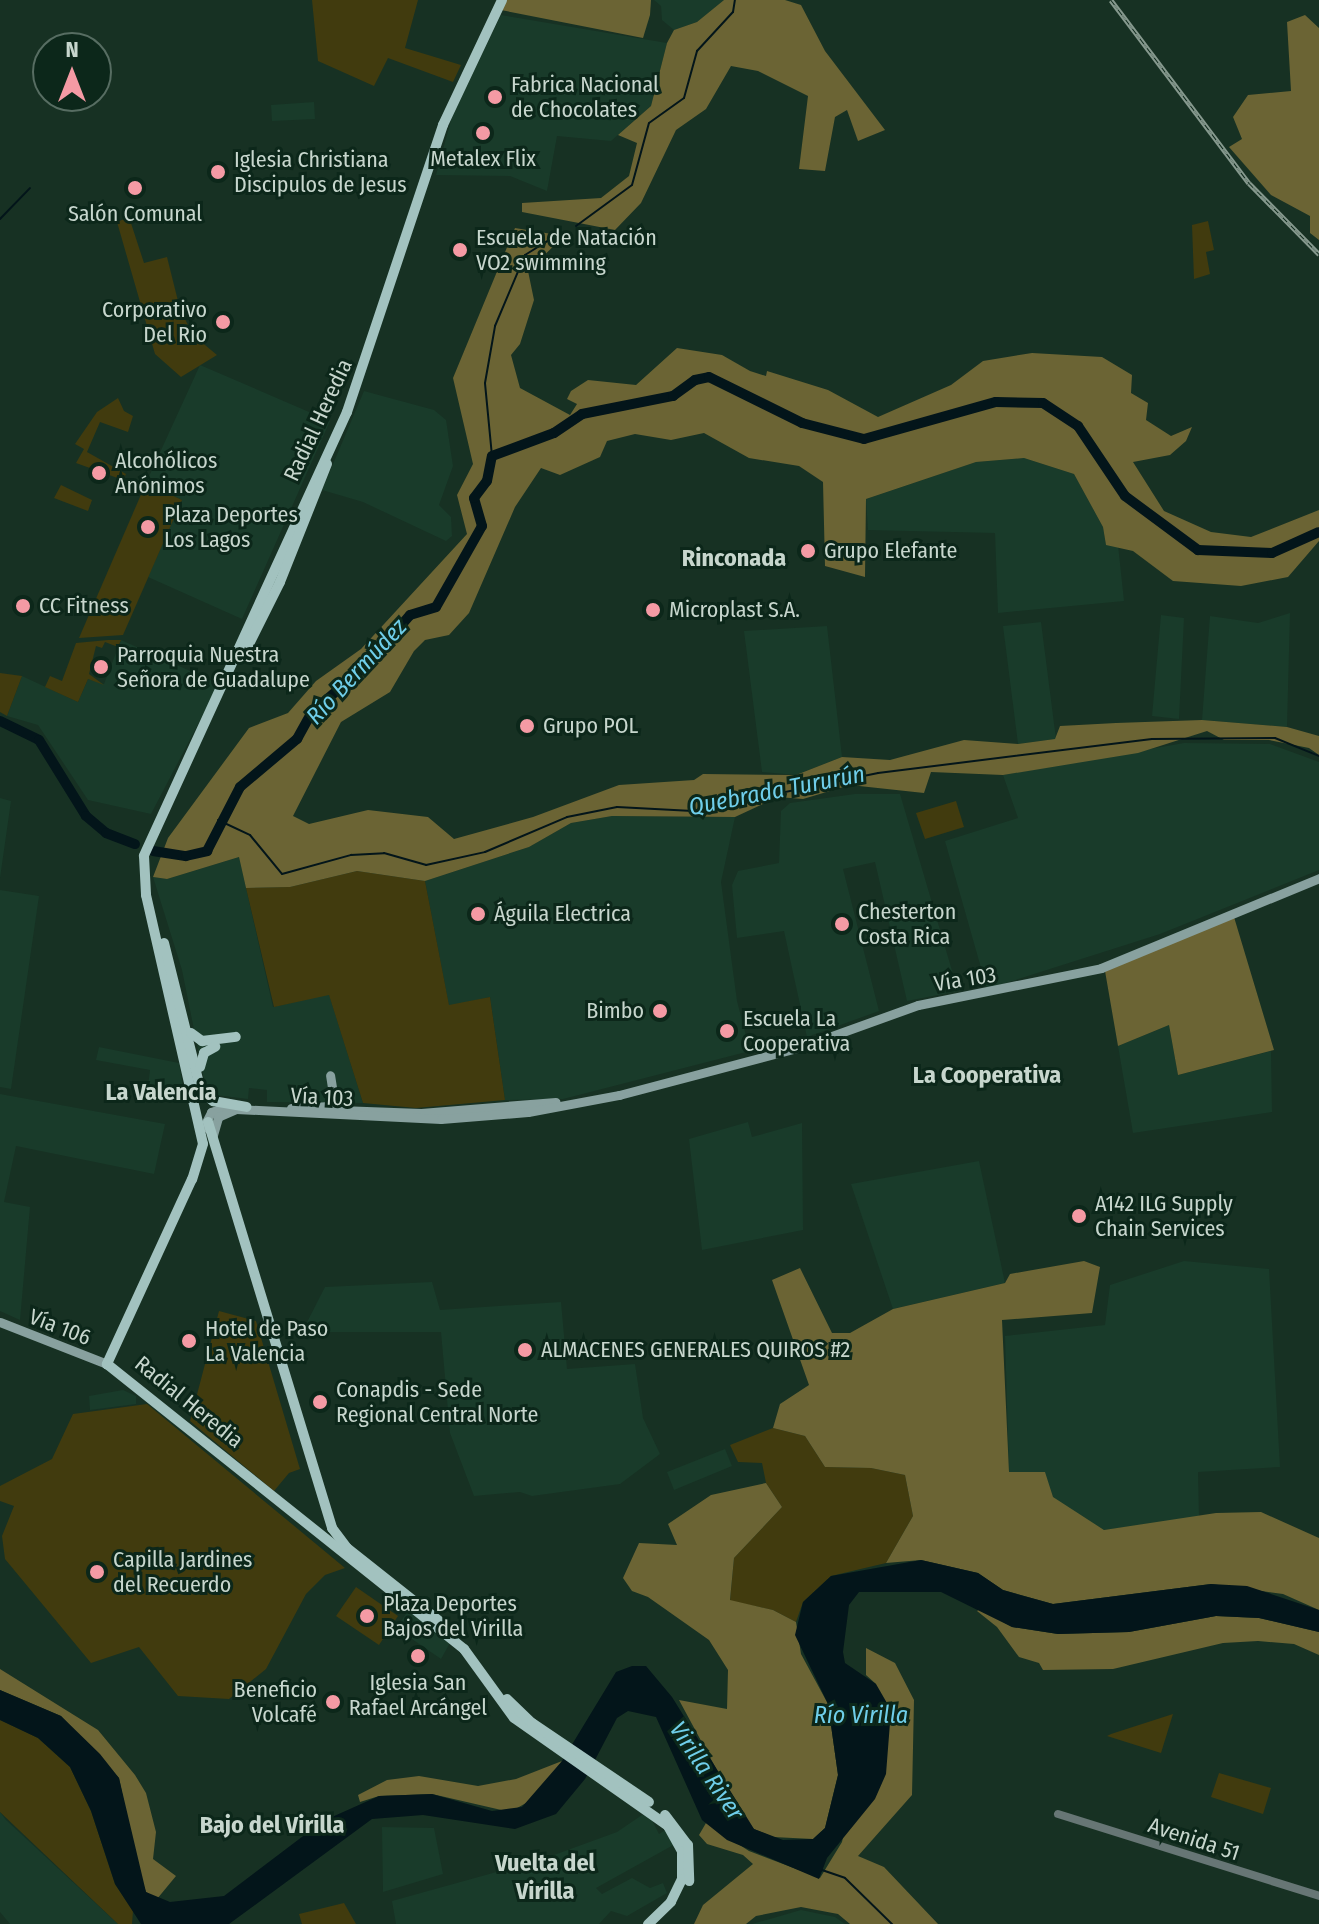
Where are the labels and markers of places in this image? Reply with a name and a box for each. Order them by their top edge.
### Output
place label: Fabrica Nacional de Chocolates [511,71,659,122]
marker: Fabrica Nacional de Chocolates [486,88,504,106]
marker: Metalex Flix [474,124,492,142]
place label: Iglesia Christiana Discipulos de Jesus [234,146,407,198]
place label: Metalex Flix [430,146,536,172]
marker: Iglesia Christiana Discipulos de Jesus [209,163,227,181]
marker: Salón Comunal [126,179,144,197]
place label: Salón Comunal [68,201,202,227]
place label: Escuela de Natación VO2 swimming [476,224,657,276]
marker: Escuela de Natación VO2 swimming [451,241,469,259]
place label: Corporativo Del Rio [102,296,207,348]
marker: Corporativo Del Rio [214,313,232,331]
place label: Alcohólicos Anónimos [115,447,217,498]
marker: Alcohólicos Anónimos [90,464,108,482]
place label: Plaza Deportes Los Lagos [164,501,298,552]
marker: Plaza Deportes Los Lagos [139,518,157,536]
place label: Grupo Elefante [824,538,957,564]
marker: Grupo Elefante [799,542,817,560]
place label: CC Fitness [39,593,129,619]
marker: CC Fitness [14,597,32,615]
place label: Microplast S.A. [669,597,800,623]
marker: Microplast S.A. [644,601,662,619]
place label: Parroquia Nuestra Señora de Guadalupe [117,641,310,692]
marker: Parroquia Nuestra Señora de Guadalupe [92,658,110,676]
place label: Grupo POL [543,713,638,739]
marker: Grupo POL [518,717,536,735]
place label: Chesterton Costa Rica [858,898,956,950]
place label: Águila Electrica [494,901,631,927]
marker: Águila Electrica [469,905,487,923]
marker: Chesterton Costa Rica [833,915,851,933]
place label: Bimbo [586,998,644,1024]
marker: Bimbo [651,1002,669,1020]
place label: Escuela La Cooperativa [743,1005,850,1056]
marker: Escuela La Cooperativa [718,1022,736,1040]
place label: A142 ILG Supply Chain Services [1095,1190,1233,1242]
marker: A142 ILG Supply Chain Services [1070,1207,1088,1225]
place label: Hotel de Paso La Valencia [205,1315,328,1366]
marker: Hotel de Paso La Valencia [180,1332,198,1350]
place label: ALMACENES GENERALES QUIROS #2 [541,1337,850,1363]
marker: ALMACENES GENERALES QUIROS #2 [516,1341,534,1359]
place label: Conapdis - Sede Regional Central Norte [336,1376,538,1428]
marker: Conapdis - Sede Regional Central Norte [311,1393,329,1411]
place label: Capilla Jardines del Recuerdo [113,1546,252,1598]
marker: Capilla Jardines del Recuerdo [88,1563,106,1581]
place label: Plaza Deportes Bajos del Virilla [383,1590,523,1642]
marker: Plaza Deportes Bajos del Virilla [358,1607,376,1625]
marker: Iglesia San Rafael Arcángel [409,1647,427,1665]
place label: Iglesia San Rafael Arcángel [349,1669,487,1720]
place label: Beneficio Volcafé [234,1676,317,1728]
marker: Beneficio Volcafé [324,1693,342,1711]

